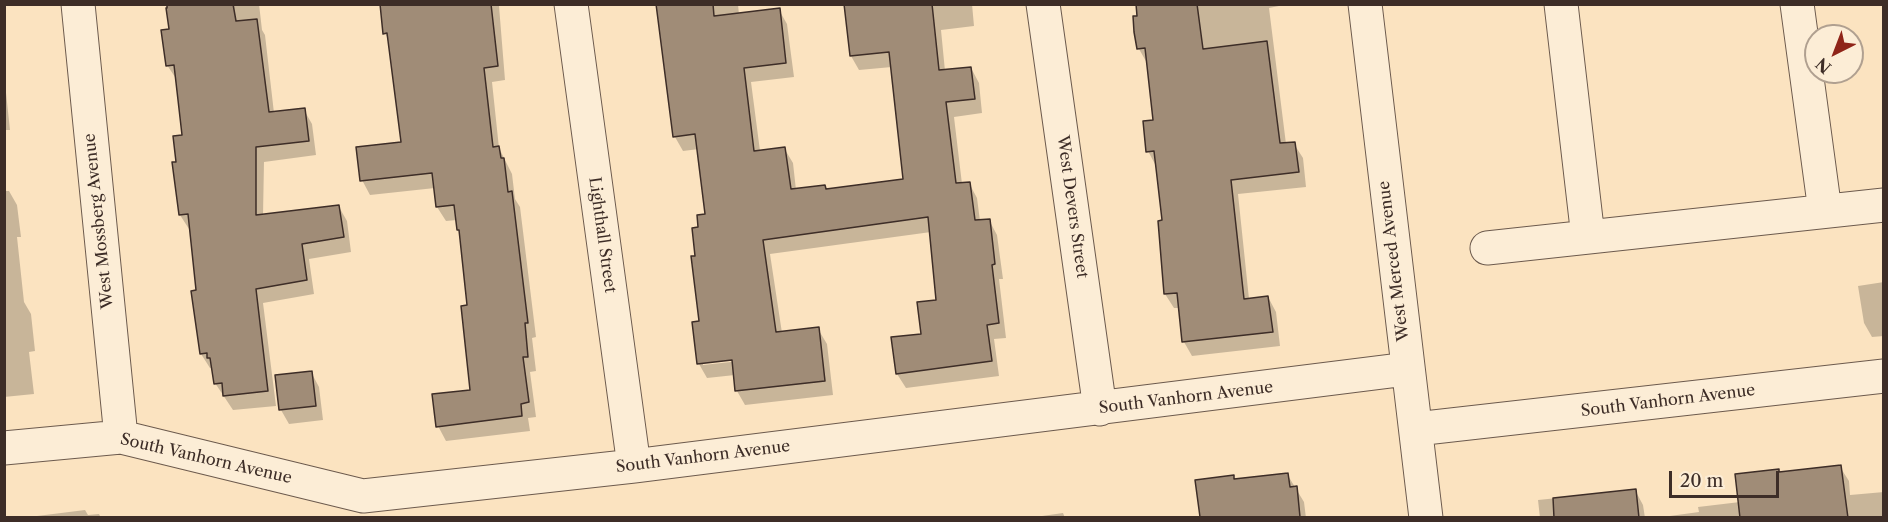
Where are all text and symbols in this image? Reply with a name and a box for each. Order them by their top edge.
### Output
north arrow [1804,24,1864,84]
text: N [1811,54,1835,78]
street label: West Mossberg Avenue [80,132,118,310]
street label: West Devers Street [1052,134,1092,280]
street label: Lighthall Street [584,176,620,294]
street label: West Merced Avenue [1375,180,1413,342]
street label: South Vanhorn Avenue [1098,378,1274,418]
street label: South Vanhorn Avenue [1580,381,1756,421]
street label: South Vanhorn Avenue [118,430,294,488]
street label: South Vanhorn Avenue [615,437,791,477]
scale bar [1672,459,1782,497]
text: 20 m [1680,470,1723,492]

